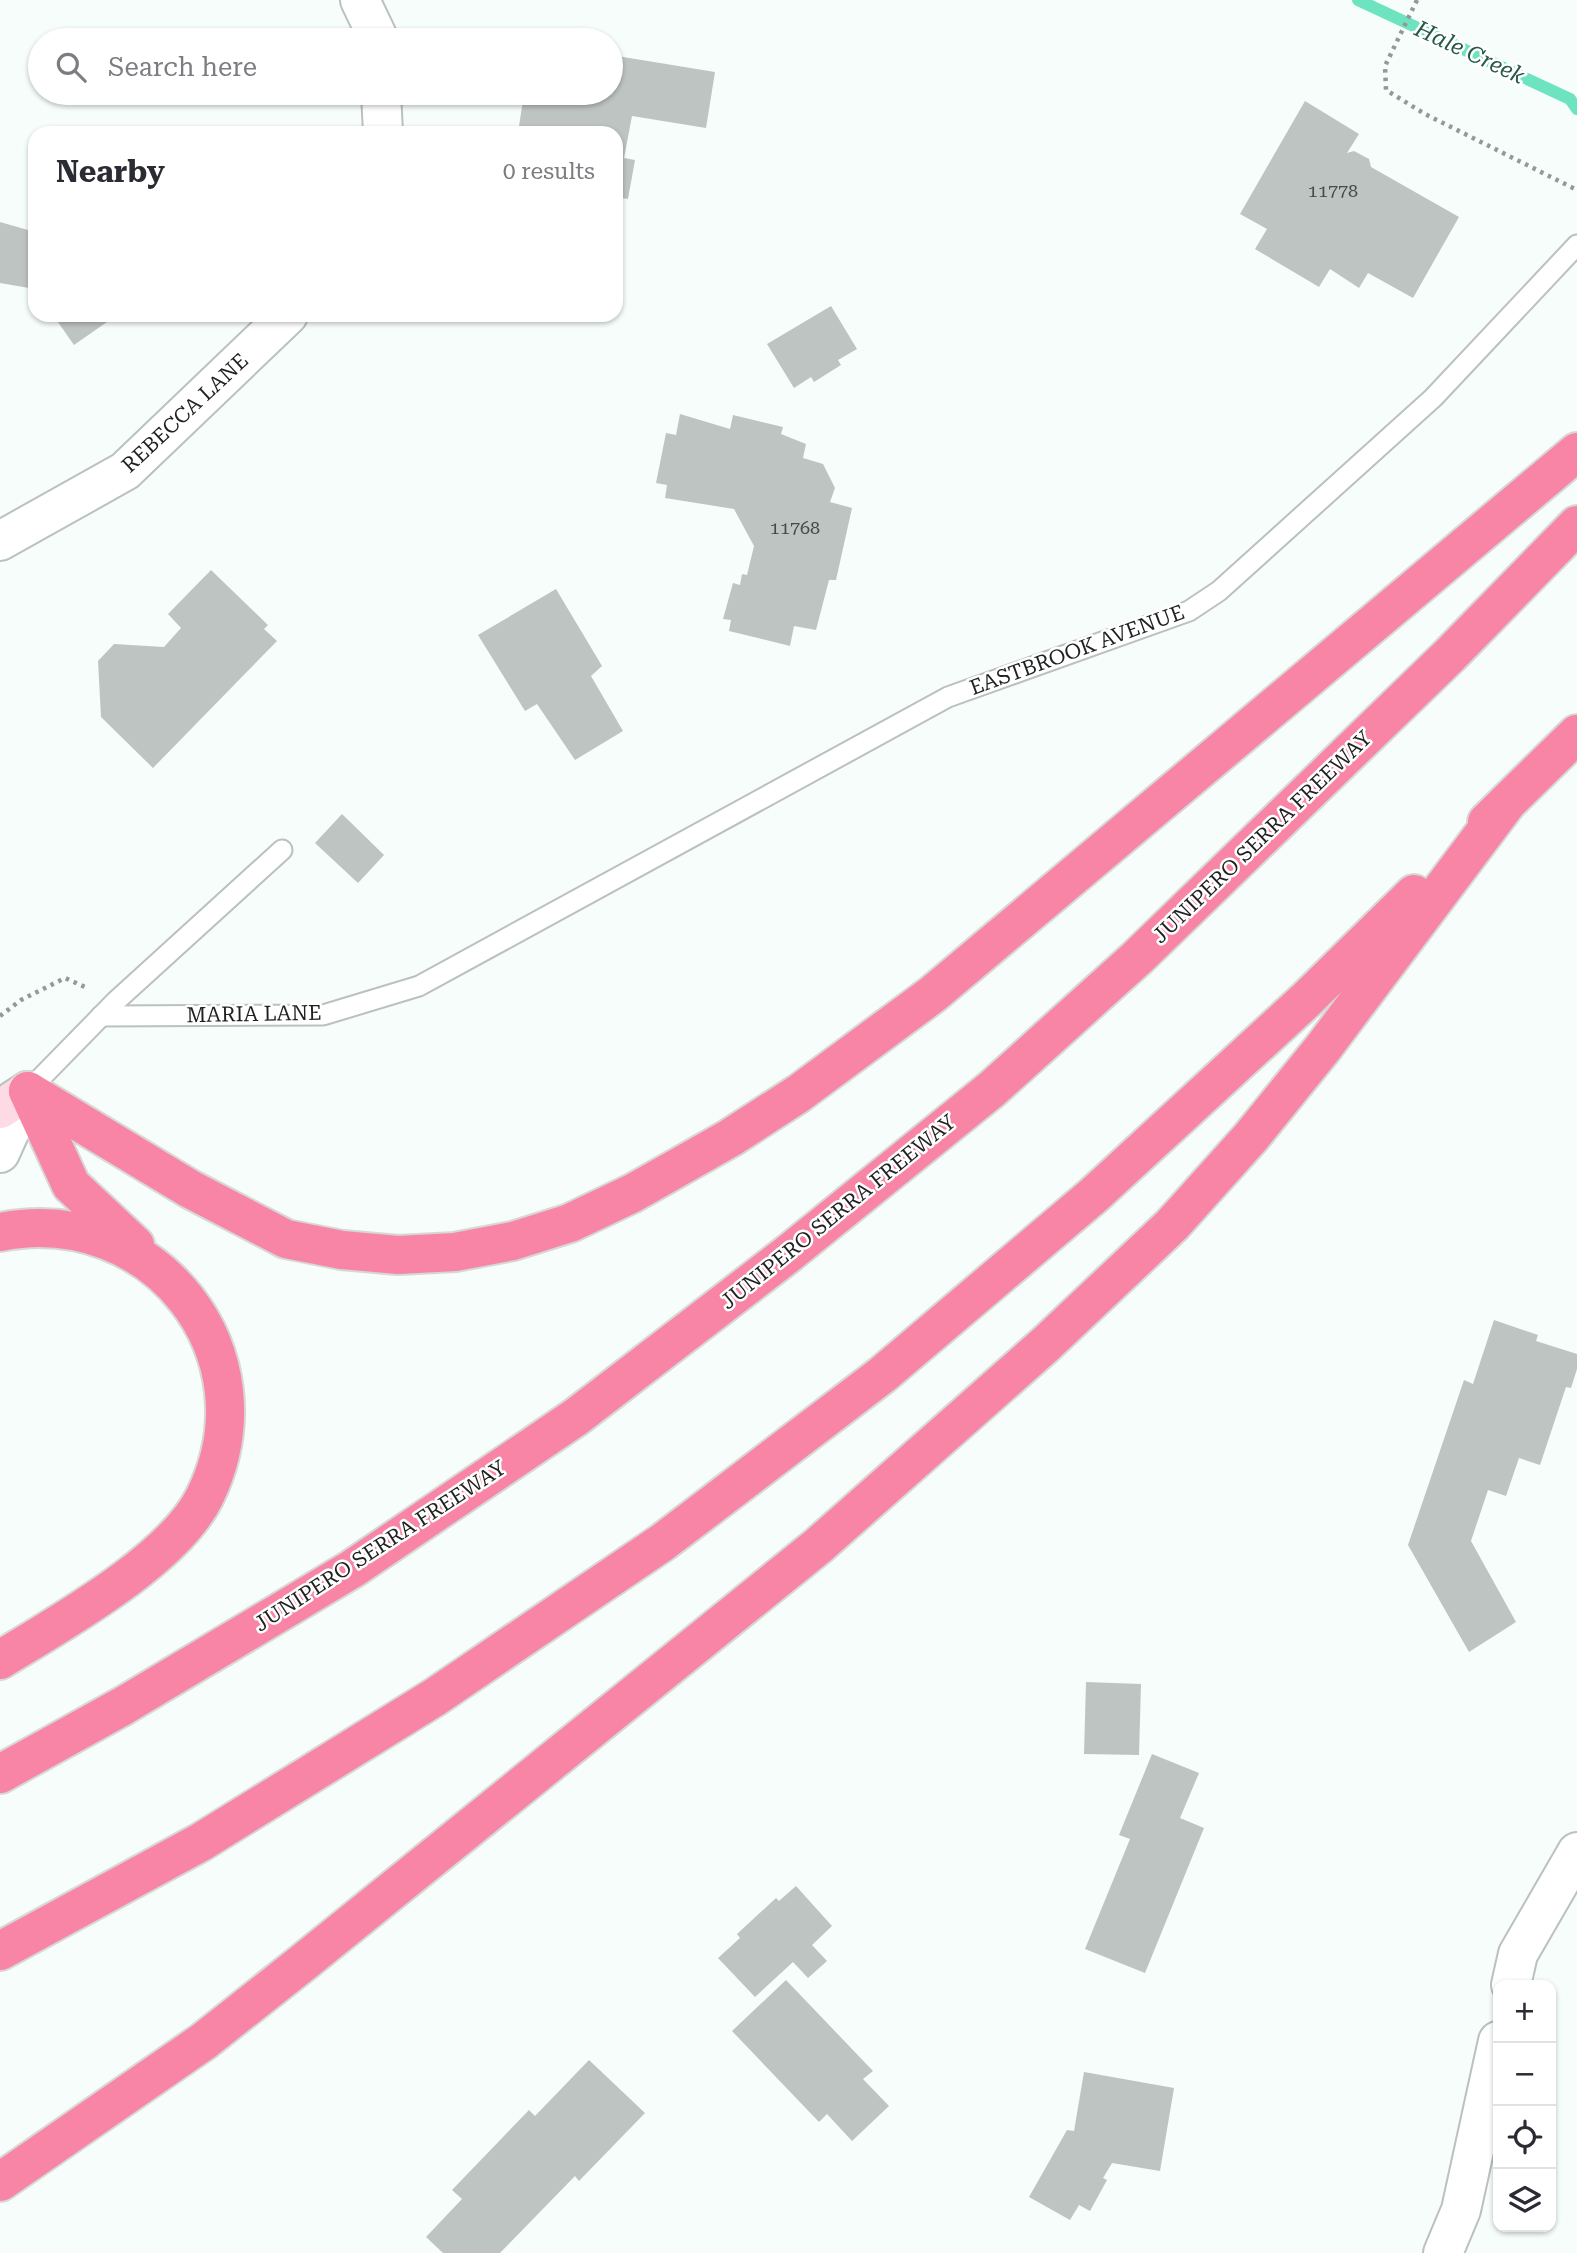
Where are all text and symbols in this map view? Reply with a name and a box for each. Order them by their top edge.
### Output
water label: Hale Creek [1410,15,1530,90]
search box [28,28,623,105]
icon: search [52,48,90,86]
text: Search here [108,52,257,82]
text: Nearby [56,154,165,189]
text: 0 results [503,158,595,185]
house number: 11778 [1308,180,1358,201]
street label: REBECCA LANE [117,348,253,478]
house number: 11768 [770,517,820,538]
street label: EASTBROOK AVENUE [966,600,1188,700]
street label: JUNIPERO SERRA FREEWAY [1148,725,1377,948]
street label: MARIA LANE [186,1001,322,1027]
street label: JUNIPERO SERRA FREEWAY [716,1109,961,1314]
street label: JUNIPERO SERRA FREEWAY [250,1455,511,1636]
map controls [1493,1980,1556,2232]
button: + [1493,1980,1556,2043]
button: − [1493,2043,1556,2106]
button: locate [1493,2106,1556,2169]
button: layers [1493,2169,1556,2232]

